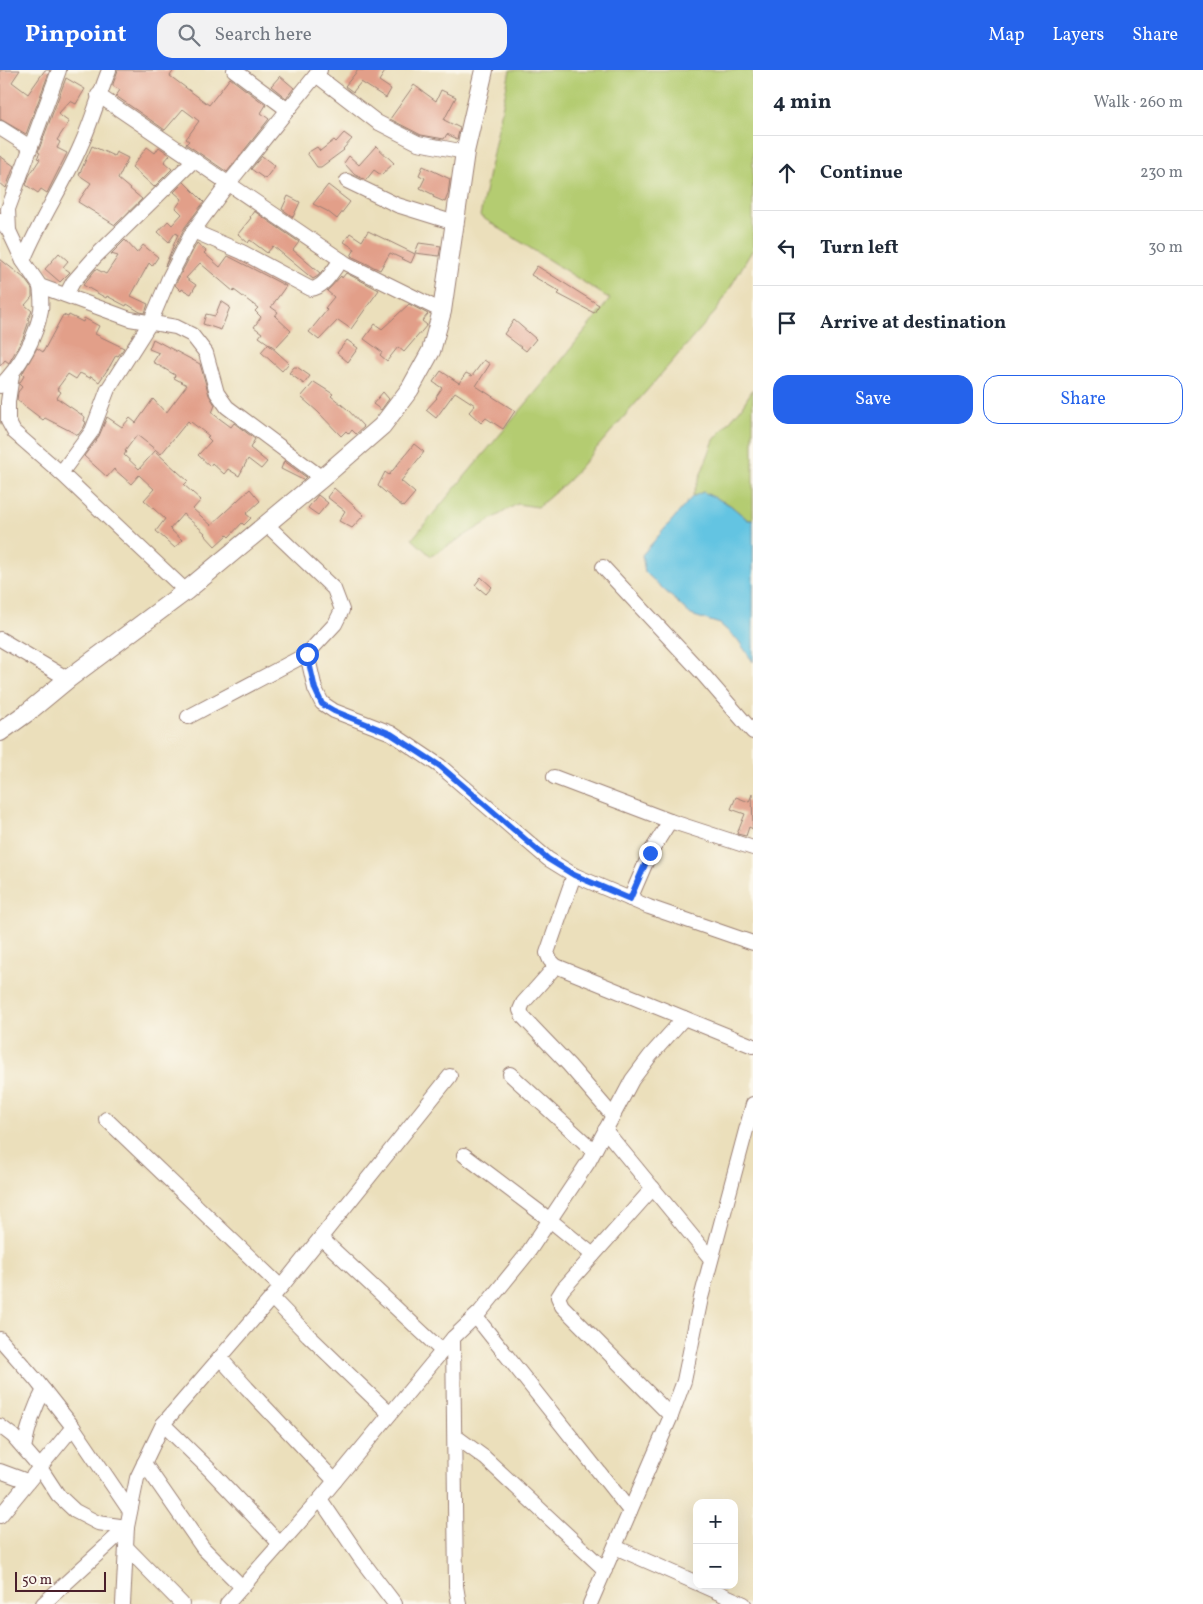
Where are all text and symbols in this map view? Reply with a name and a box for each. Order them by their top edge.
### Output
search box [157,13,507,58]
text: Pinpoint [25,18,127,52]
icon: search [175,21,203,49]
text: Search here [215,22,312,48]
text: Map [988,23,1024,48]
text: Layers [1052,23,1104,48]
text: Share [1132,23,1178,48]
text: 4 min [773,88,832,117]
text: Walk · 260 m [1093,92,1183,114]
icon: ahead [773,159,801,187]
text: Continue [820,160,903,186]
text: 230 m [1140,162,1183,184]
icon: left [773,234,801,262]
text: Turn left [820,235,899,261]
text: 30 m [1148,237,1183,259]
icon: arrive [773,309,801,337]
text: Arrive at destination [820,310,1006,336]
button: Save [773,375,973,424]
button: Share [983,375,1183,424]
route start [296,643,319,666]
route end [639,842,662,865]
map controls [693,1499,738,1589]
button: + [693,1499,738,1544]
button: − [693,1544,738,1589]
scale bar [15,1569,106,1592]
text: 50 m [22,1571,52,1590]

